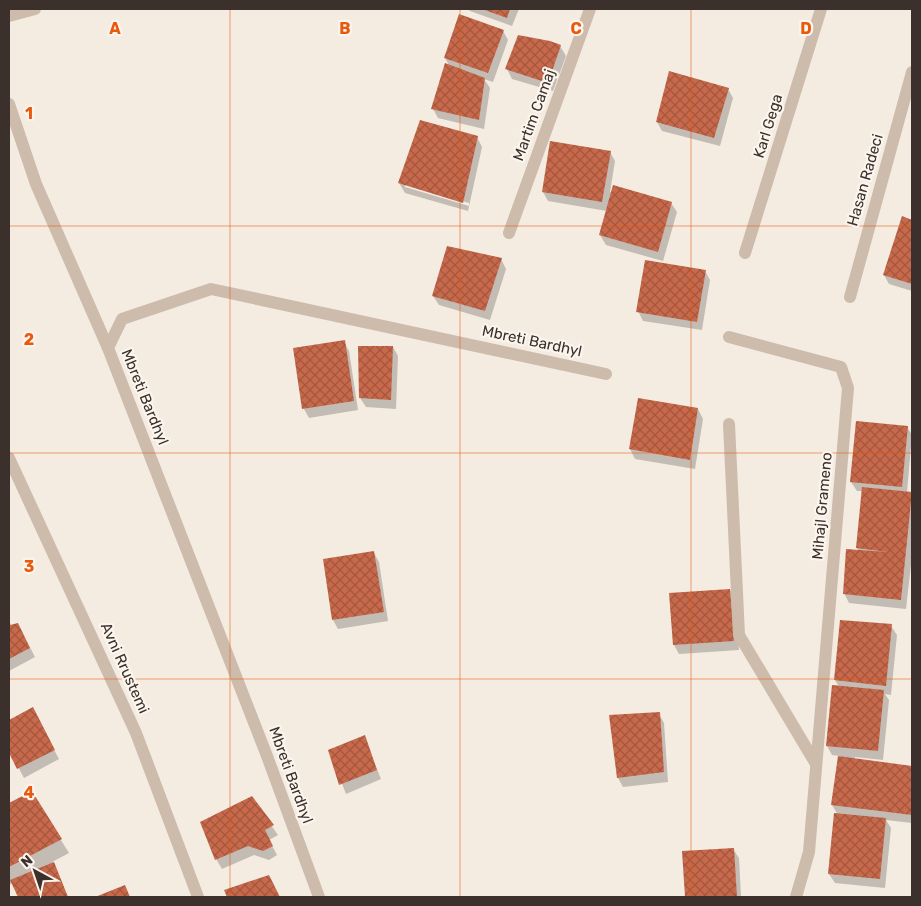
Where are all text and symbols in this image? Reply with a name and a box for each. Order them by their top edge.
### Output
text: A [109,19,121,38]
text: B [339,19,351,38]
text: C [570,19,582,38]
text: D [800,19,812,38]
street label: Martim Camaj [509,67,559,163]
street label: Karl Gega [750,92,786,160]
text: 1 [25,104,33,123]
street label: Hasan Radeci [843,132,887,228]
street label: Mbreti Bardhyl [480,322,584,360]
text: 2 [24,330,34,349]
street label: Mbreti Bardhyl [118,347,172,447]
street label: Mihajl Grameno [808,452,836,560]
text: 3 [24,557,34,576]
street label: Avni Rrustemi [97,620,153,716]
street label: Mbreti Bardhyl [265,724,317,826]
text: 4 [24,783,35,802]
north arrow [10,846,60,896]
text: N [18,852,36,871]

